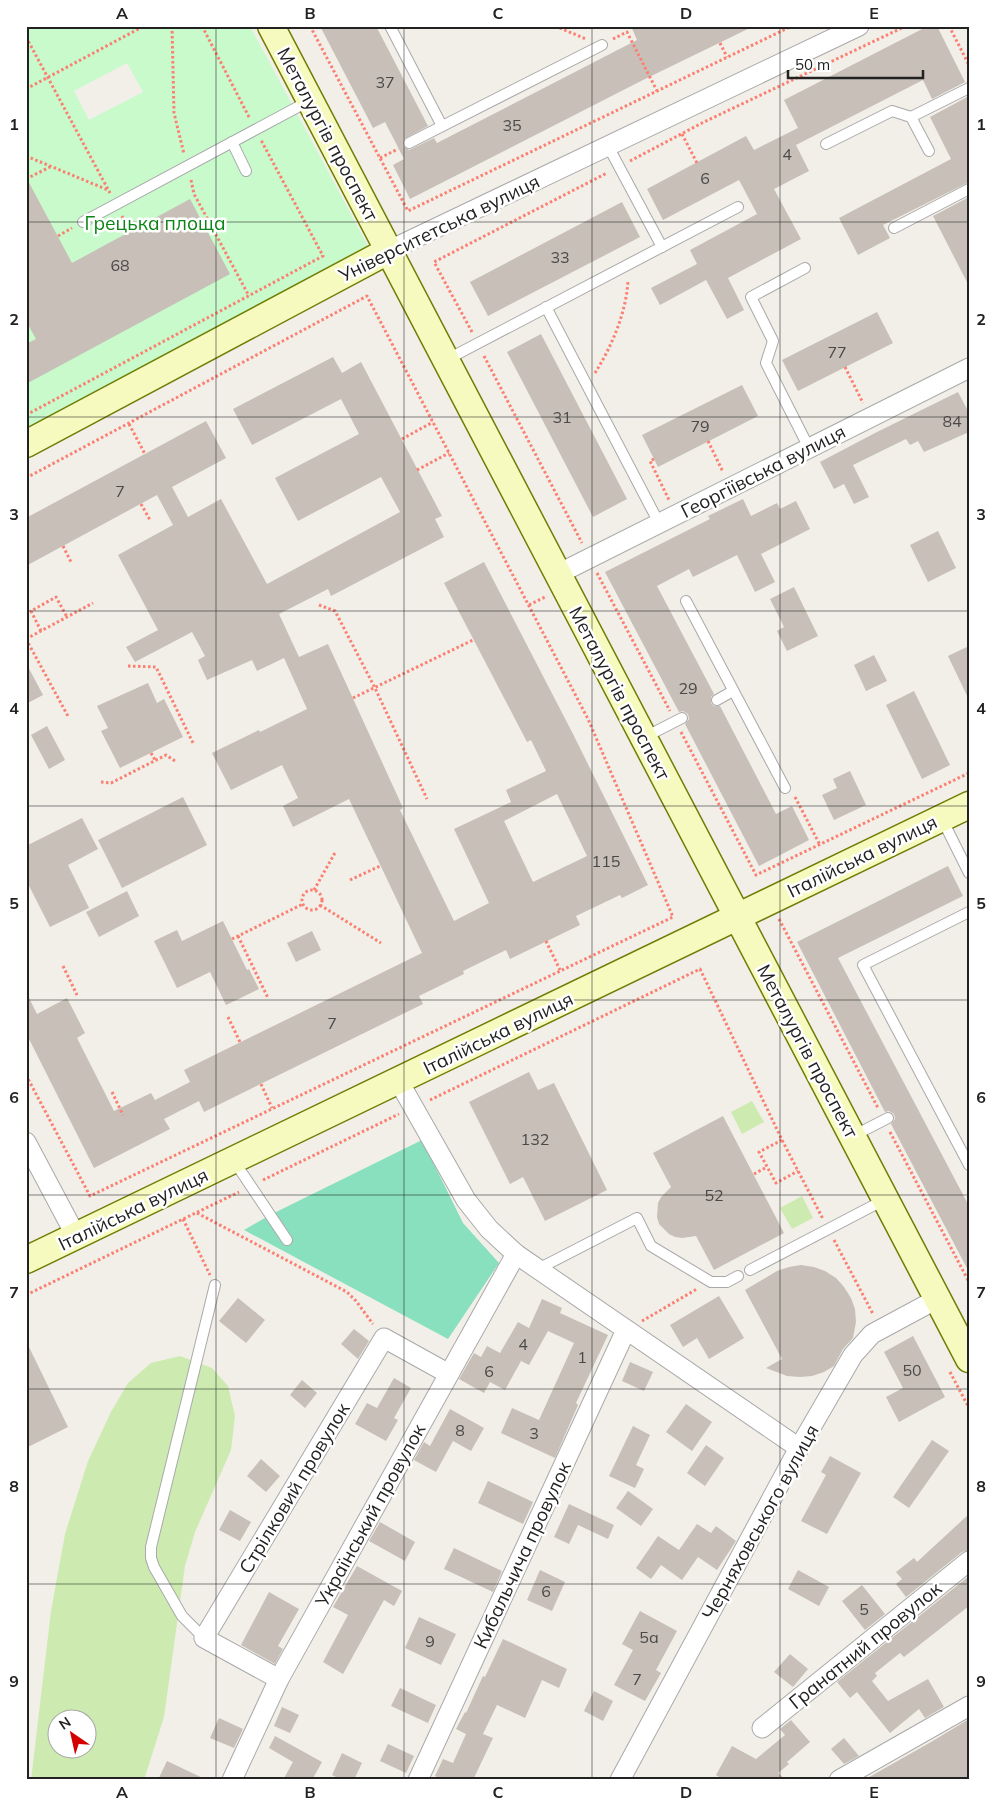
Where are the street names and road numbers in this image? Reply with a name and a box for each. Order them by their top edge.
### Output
street label: Металургів проспект [272,43,384,225]
street label: Університетська вулиця [334,169,543,288]
street label: Георгіївська вулиця [677,419,849,523]
street label: Металургів проспект [564,602,676,784]
street label: Італійська вулиця [783,809,941,903]
street label: Металургів проспект [752,960,864,1142]
street label: Італійська вулиця [419,986,577,1080]
street label: Італійська вулиця [54,1162,212,1256]
street label: Стрілковий провулок [233,1398,355,1578]
street label: Український провулок [309,1419,431,1612]
street label: Черняховського вулиця [696,1420,824,1624]
street label: Кибальчича провулок [468,1457,576,1652]
street label: Гранатний провулок [784,1576,947,1714]

